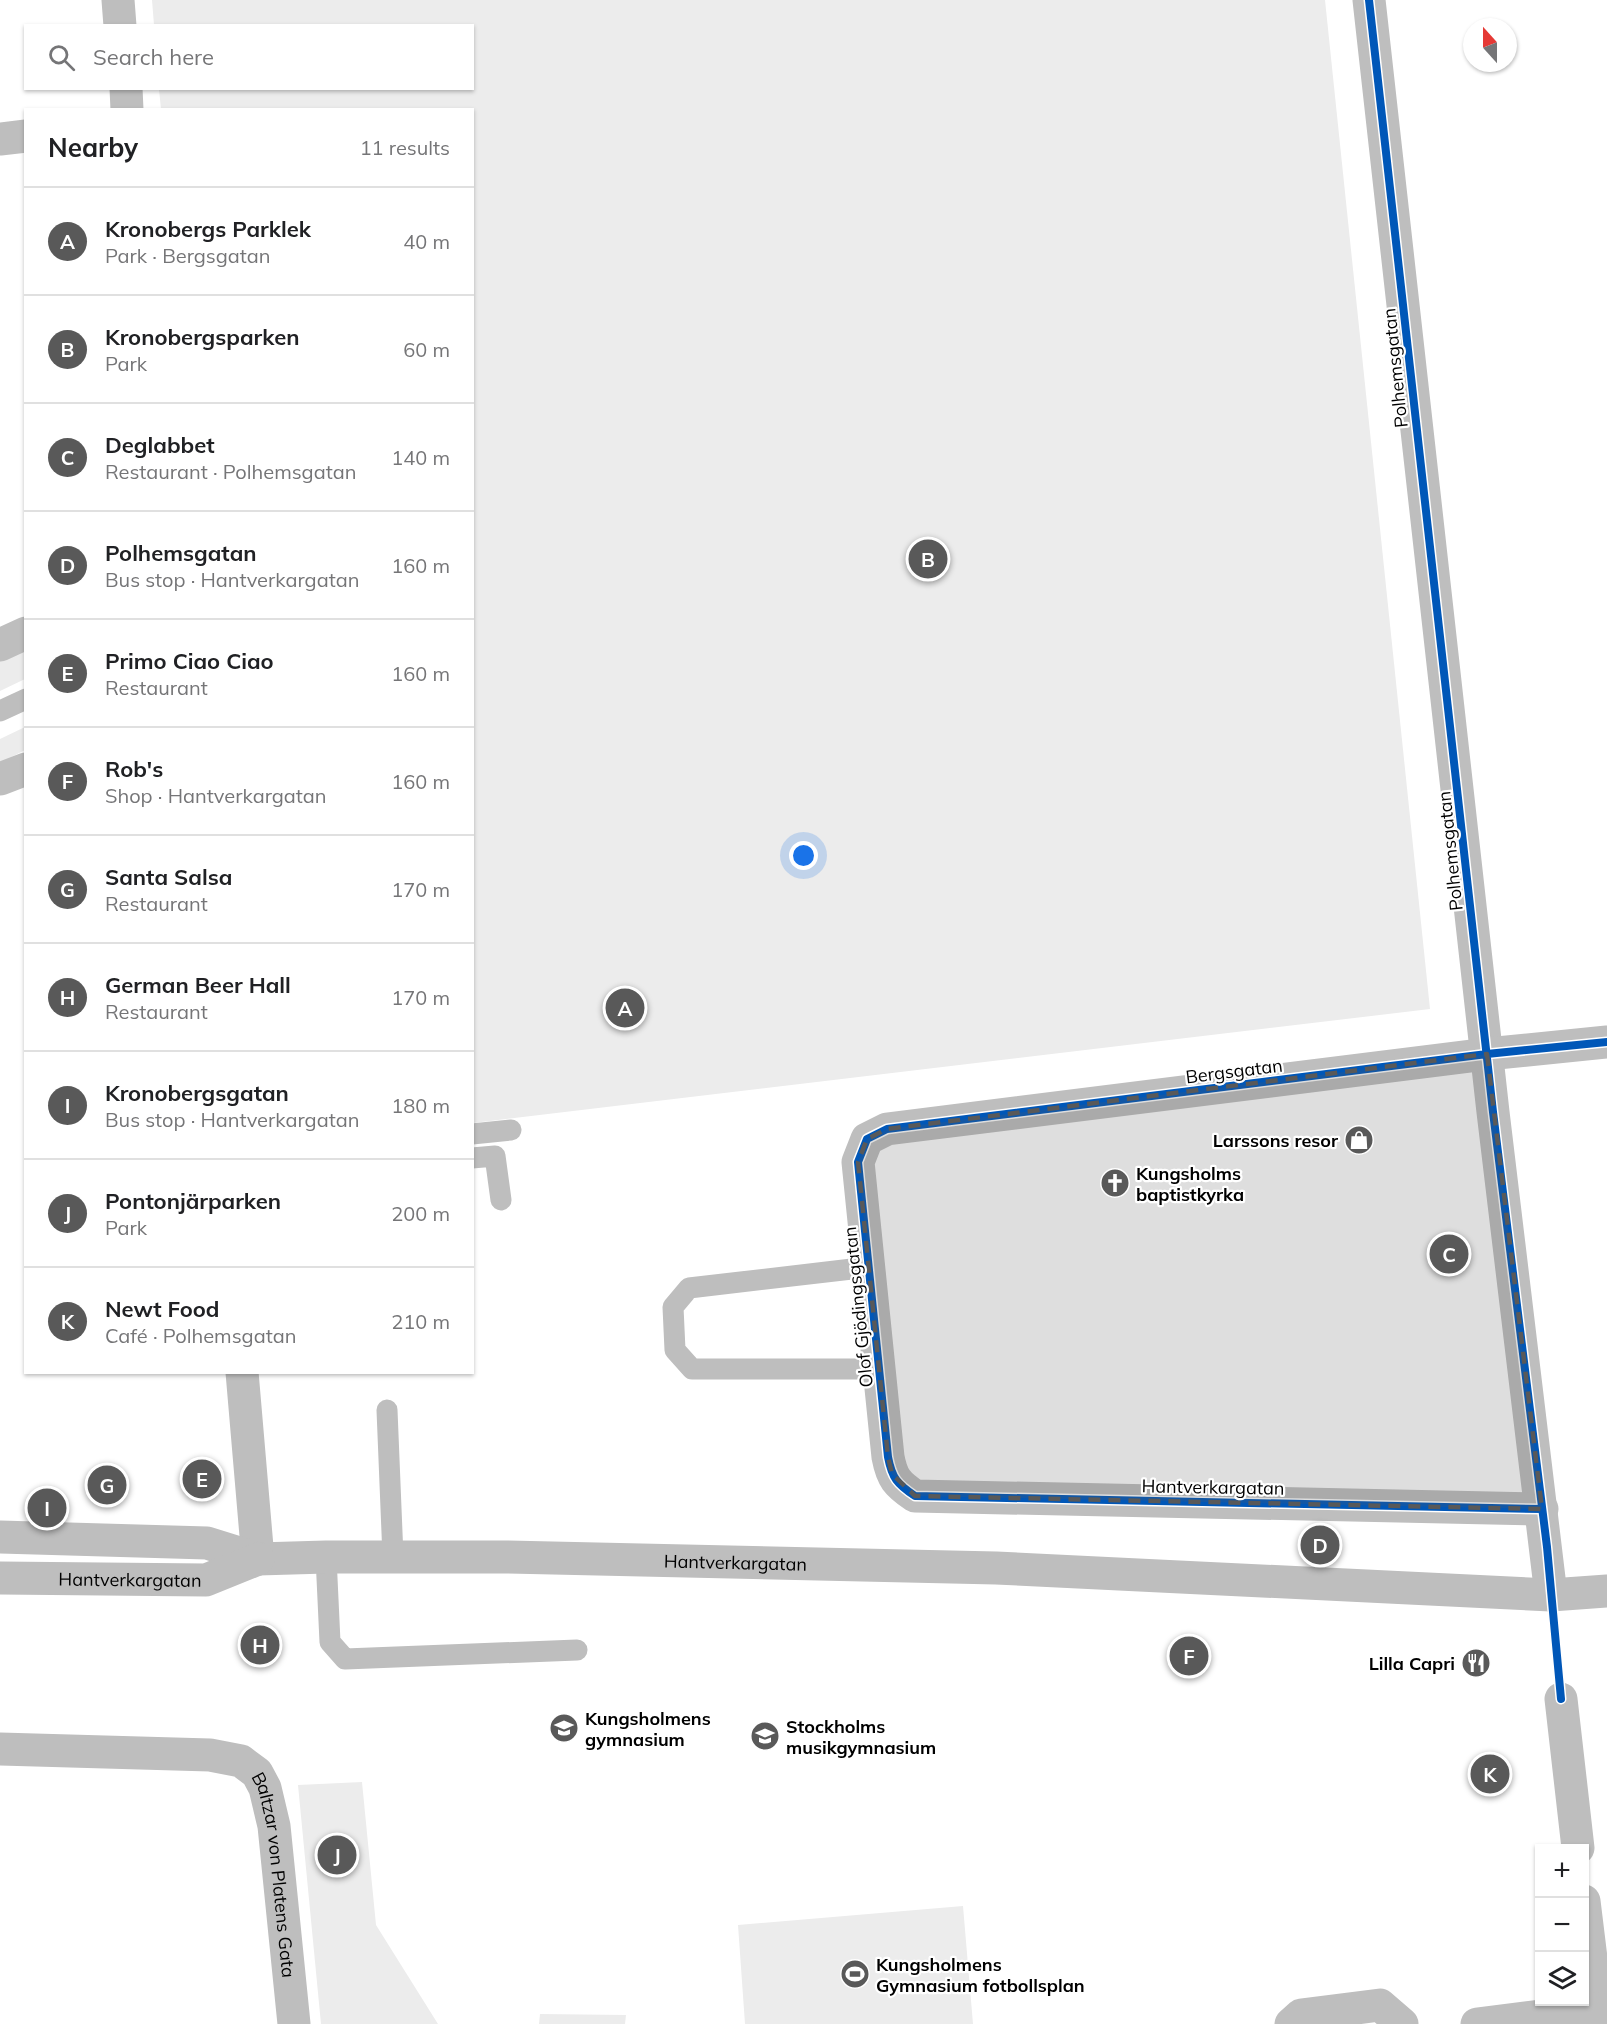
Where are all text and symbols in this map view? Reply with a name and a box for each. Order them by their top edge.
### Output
north arrow [1463,18,1517,72]
search box [24,24,474,90]
icon: search [45,41,78,74]
text: Search here [93,43,214,71]
text: Nearby [48,131,138,164]
text: 11 results [360,135,450,160]
text: Kronobergs Parklek [105,215,311,243]
text: A [60,229,75,254]
text: 40 m [403,229,450,254]
text: Park · Bergsgatan [105,243,271,268]
street label: Polhemsgatan [1377,307,1413,429]
text: Kronobergsparken [105,323,299,351]
text: B [61,337,74,362]
text: 60 m [403,337,450,362]
text: Park [105,351,147,376]
text: Deglabbet [105,431,215,459]
text: C [61,445,74,470]
text: 140 m [391,445,450,470]
text: Restaurant · Polhemsgatan [105,459,356,484]
pin: B [908,536,948,582]
text: Polhemsgatan [105,539,257,567]
text: D [60,553,75,578]
text: 160 m [391,553,450,578]
text: Bus stop · Hantverkargatan [105,567,359,592]
text: Primo Ciao Ciao [105,647,274,675]
text: E [62,661,73,686]
text: 160 m [391,661,450,686]
text: Restaurant [105,675,208,700]
text: Rob's [105,755,163,783]
text: F [62,769,73,794]
text: 160 m [391,769,450,794]
text: Shop · Hantverkargatan [105,783,327,808]
street label: Polhemsgatan [1432,790,1468,912]
your location [789,841,818,870]
text: Santa Salsa [105,863,232,891]
text: G [60,877,75,902]
text: 170 m [391,877,450,902]
text: Restaurant [105,891,208,916]
text: German Beer Hall [105,971,291,999]
text: H [60,985,75,1010]
text: 170 m [391,985,450,1010]
pin: A [606,986,644,1030]
text: Restaurant [105,999,208,1024]
street label: Bergsgatan [1184,1054,1284,1088]
text: Kronobergsgatan [105,1079,289,1107]
text: I [65,1093,70,1118]
text: 180 m [391,1093,450,1118]
text: Bus stop · Hantverkargatan [105,1107,359,1132]
shop icon: Larssons resor [1343,1124,1375,1156]
place label: Larssons resor [1213,1129,1339,1152]
place label: Kungsholms baptistkyrka [1136,1162,1244,1206]
church icon: Kungsholms baptistkyrka [1099,1167,1131,1199]
text: Pontonjärparken [105,1187,281,1215]
text: J [64,1201,71,1226]
text: 200 m [391,1201,450,1226]
text: Park [105,1215,147,1240]
street label: Olof Gjödingsgatan [838,1225,878,1389]
pin: C [1430,1232,1468,1276]
text: Newt Food [105,1295,219,1323]
text: K [61,1309,74,1334]
text: 210 m [391,1309,450,1334]
text: Café · Polhemsgatan [105,1323,296,1348]
pin: E [182,1456,222,1502]
pin: G [88,1462,126,1508]
street label: Hantverkargatan [1141,1474,1285,1500]
pin: I [28,1486,66,1530]
pin: D [1300,1522,1340,1568]
street label: Hantverkargatan [664,1549,807,1575]
street label: Hantverkargatan [58,1567,202,1591]
pin: H [240,1622,280,1668]
pin: F [1170,1634,1208,1678]
restaurant icon: Lilla Capri [1460,1647,1492,1679]
place label: Lilla Capri [1369,1652,1455,1675]
place label: Kungsholmens gymnasium [585,1707,711,1751]
school or university icon: Kungsholmens gymnasium [548,1712,580,1744]
place label: Stockholms musikgymnasium [786,1715,936,1759]
school or university icon: Stockholms musikgymnasium [749,1720,781,1752]
pin: K [1470,1752,1510,1796]
street label: Baltzar von Platens Gata [247,1768,301,1979]
pin: J [318,1832,356,1878]
map controls [1535,1844,1589,2006]
button: + [1535,1844,1589,1898]
button: − [1535,1898,1589,1952]
button: layers [1535,1952,1589,2006]
place label: Kungsholmens Gymnasium fotbollsplan [876,1953,1085,1997]
sports icon: Kungsholmens Gymnasium fotbollsplan [839,1958,871,1990]

